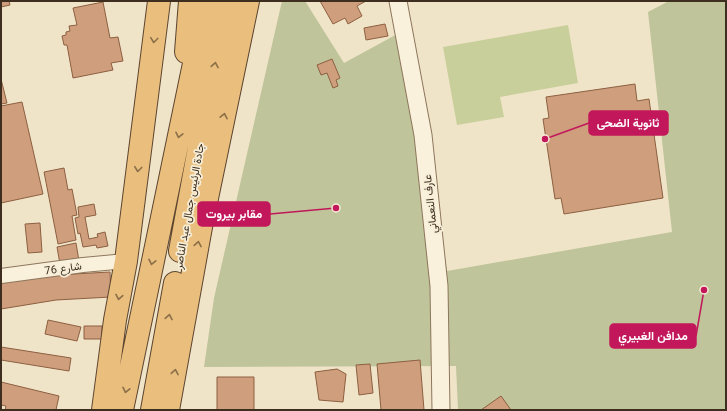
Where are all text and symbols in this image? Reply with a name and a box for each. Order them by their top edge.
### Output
one-way arrow [150,37,159,43]
one-way arrow [210,62,218,68]
callout: ثانوية الضحى [589,111,668,135]
one-way arrow [219,113,227,119]
text: ثانوية الضحى [597,115,659,133]
one-way arrow [175,132,183,138]
street label: جادة الرئيس جمال عبد الناصر [171,142,210,271]
one-way arrow [133,166,142,172]
street label: عارف النعماني [420,173,443,234]
callout: مقابر بيروت [198,202,270,226]
text: مقابر بيروت [206,206,263,224]
one-way arrow [193,241,201,247]
street label: شارع 76 [43,258,83,281]
one-way arrow [149,259,157,265]
one-way arrow [115,294,124,300]
one-way arrow [164,313,172,320]
callout: مدافن الغبيري [610,324,696,348]
text: مدافن الغبيري [618,328,688,346]
one-way arrow [171,369,179,375]
one-way arrow [123,386,131,393]

